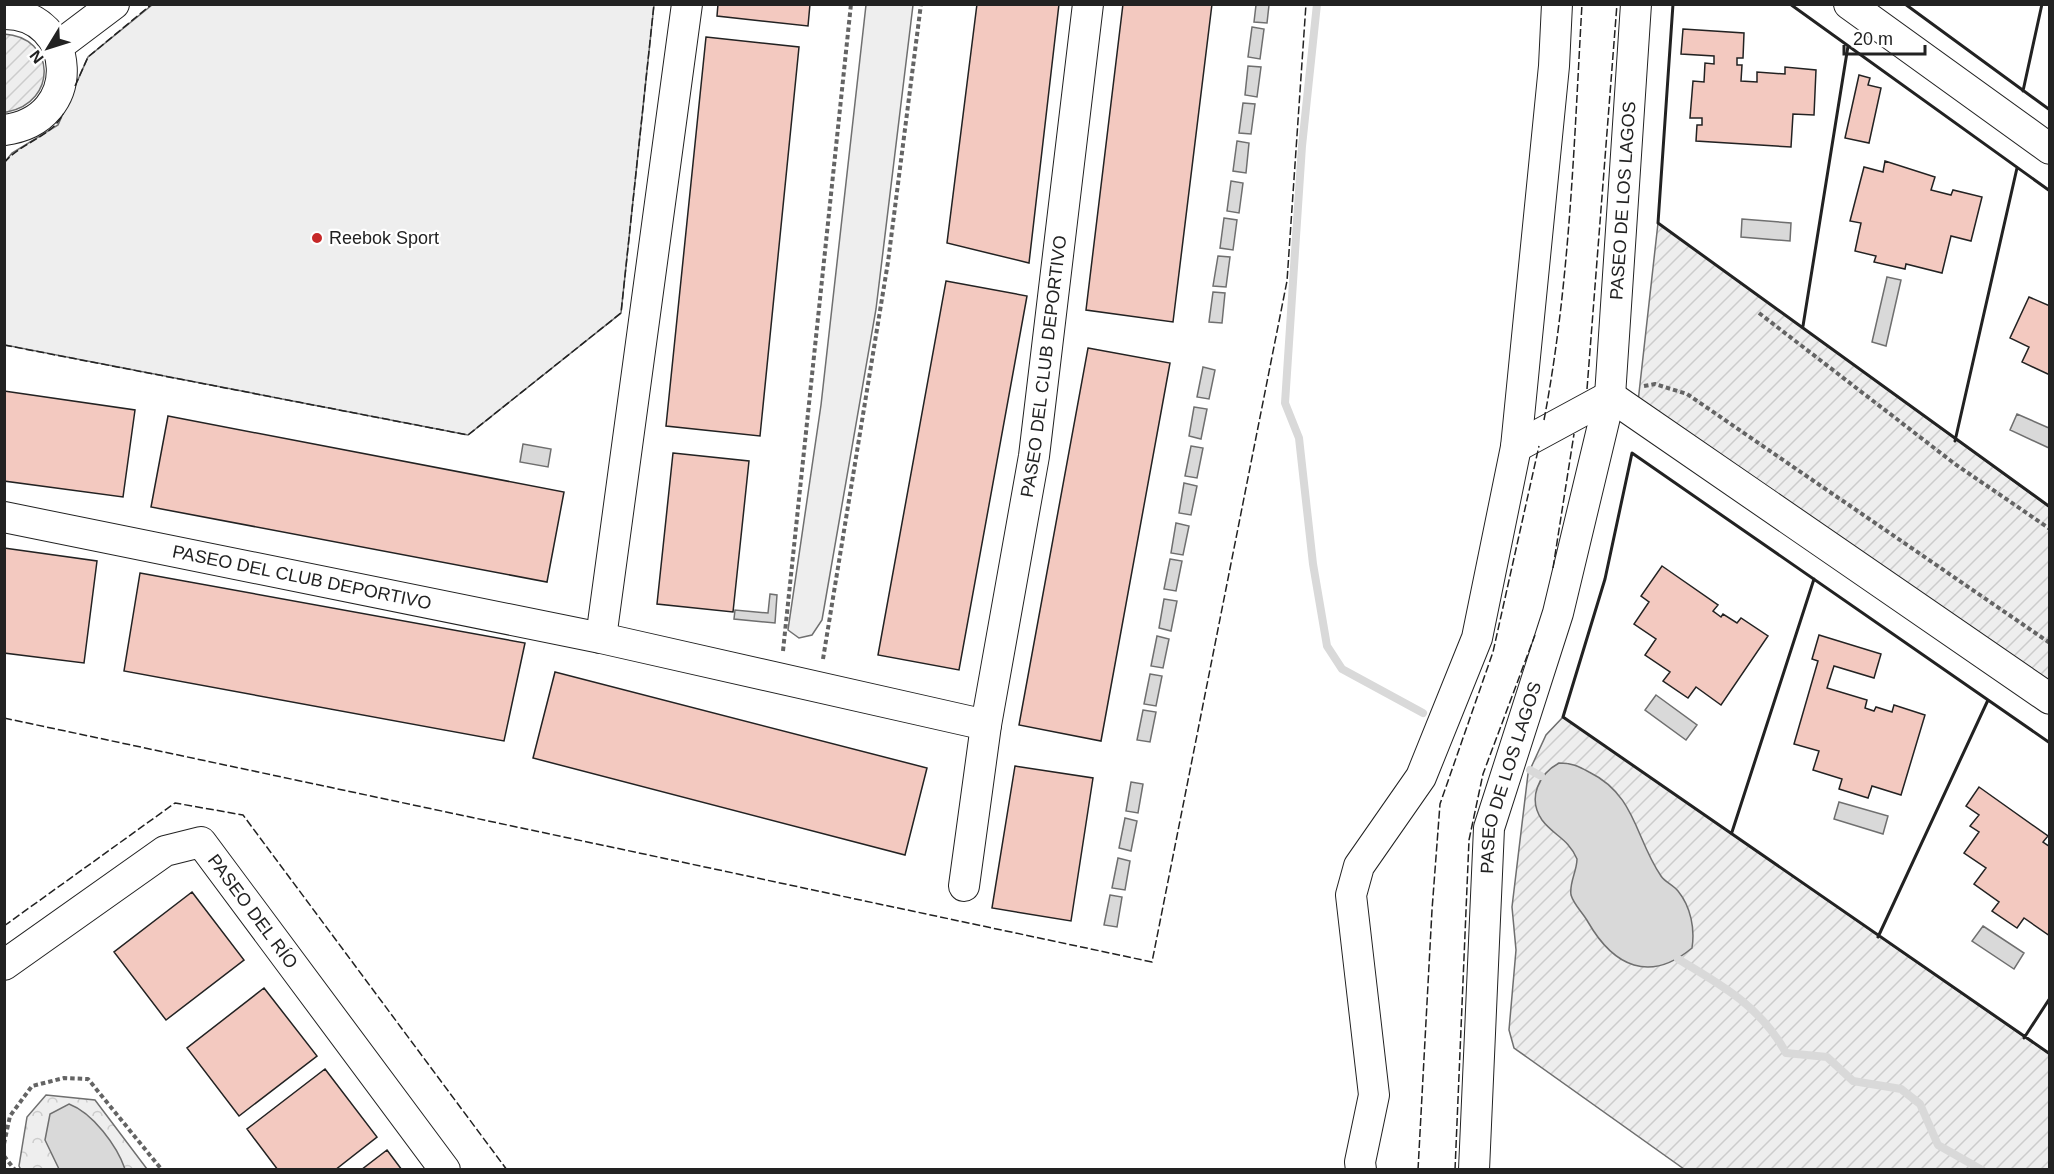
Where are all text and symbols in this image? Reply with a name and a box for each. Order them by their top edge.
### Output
north arrow [18,18,78,78]
scale bar [1844,18,1925,56]
text: 20 m [1853,29,1893,49]
text: N [26,47,47,67]
street label: PASEO DE LOS LAGOS [1606,101,1640,301]
place label: Reebok Sport [329,228,439,248]
marker: Reebok Sport [310,231,324,245]
street label: PASEO DEL CLUB DEPORTIVO [1017,234,1070,499]
street label: PASEO DEL CLUB DEPORTIVO [171,541,433,613]
street label: PASEO DE LOS LAGOS [1477,679,1545,874]
street label: PASEO DEL RÍO [204,851,302,972]

